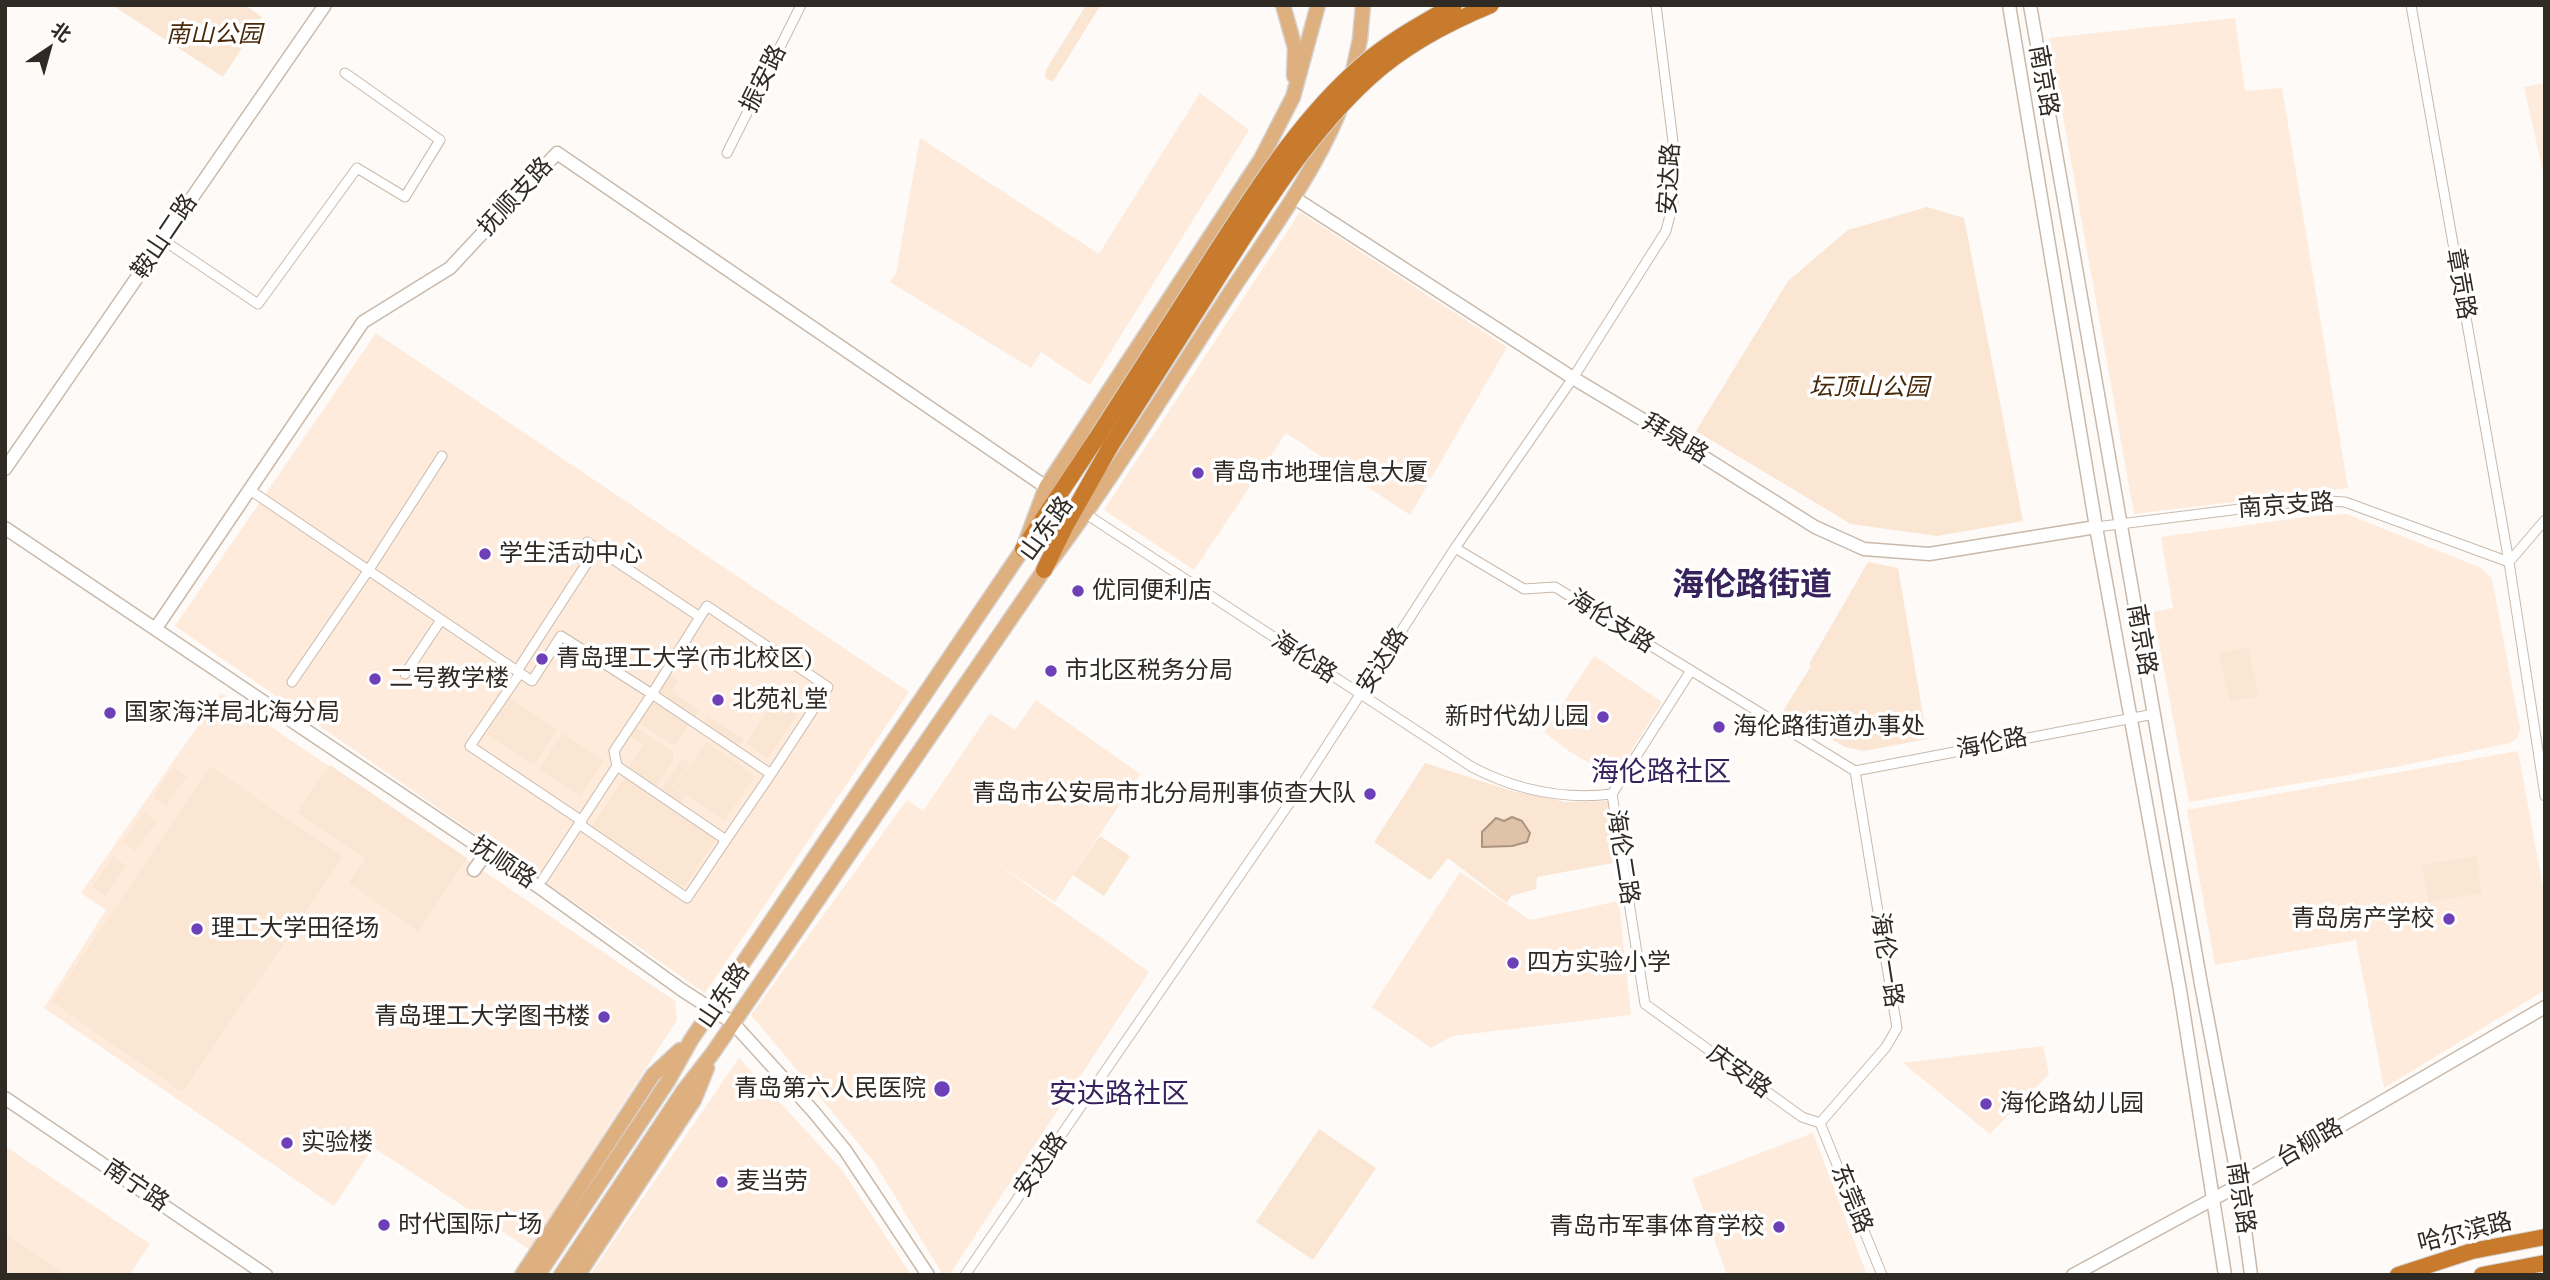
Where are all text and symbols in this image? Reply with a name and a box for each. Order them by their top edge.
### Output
north arrow [14,14,84,84]
text: 北 [47,16,77,47]
park label: 南山公园 [166,21,262,49]
street label: 振安路 [735,40,793,118]
street label: 南京路 [2023,43,2063,119]
street label: 安达路 [1654,142,1686,216]
street label: 抚顺支路 [473,152,559,242]
street label: 鞍山二路 [126,189,204,285]
street label: 章贡路 [2440,246,2480,322]
park label: 坛顶山公园 [1809,374,1929,402]
street label: 拜泉路 [1637,408,1713,470]
place label: 青岛市地理信息大厦 [1212,459,1428,487]
marker: 青岛市地理信息大厦 [1190,465,1206,481]
street label: 南京支路 [2237,488,2335,524]
street label: 山东路 [1014,491,1080,567]
place label: 学生活动中心 [499,540,643,568]
marker: 学生活动中心 [477,546,493,562]
district label: 海伦路街道 [1672,567,1832,605]
place label: 优同便利店 [1092,577,1212,605]
marker: 优同便利店 [1070,583,1086,599]
street label: 海伦支路 [1563,584,1659,660]
street label: 南京路 [2121,602,2161,678]
street label: 安达路 [1351,623,1415,699]
street label: 海伦路 [1266,626,1342,690]
place label: 青岛理工大学(市北校区) [556,645,812,673]
marker: 青岛理工大学(市北校区) [534,651,550,667]
place label: 市北区税务分局 [1065,657,1233,685]
marker: 市北区税务分局 [1043,663,1059,679]
place label: 二号教学楼 [389,665,509,693]
marker: 二号教学楼 [367,671,383,687]
place label: 北苑礼堂 [732,686,828,714]
marker: 北苑礼堂 [710,692,726,708]
place label: 国家海洋局北海分局 [124,699,340,727]
place label: 新时代幼儿园 [1445,703,1589,731]
marker: 国家海洋局北海分局 [102,705,118,721]
marker: 新时代幼儿园 [1595,709,1611,725]
place label: 海伦路街道办事处 [1733,713,1925,741]
marker: 海伦路街道办事处 [1711,719,1727,735]
street label: 海伦路 [1954,723,2030,765]
district label: 海伦路社区 [1591,756,1731,790]
place label: 青岛市公安局市北分局刑事侦查大队 [972,780,1356,808]
marker: 青岛市公安局市北分局刑事侦查大队 [1362,786,1378,802]
street label: 海伦二路 [1600,807,1644,907]
street label: 抚顺路 [465,831,541,895]
place label: 青岛房产学校 [2291,905,2435,933]
street label: 海伦一路 [1864,910,1908,1010]
marker: 青岛房产学校 [2441,911,2457,927]
place label: 理工大学田径场 [211,915,379,943]
marker: 理工大学田径场 [189,921,205,937]
place label: 四方实验小学 [1527,949,1671,977]
marker: 四方实验小学 [1505,955,1521,971]
street label: 山东路 [692,958,756,1034]
place label: 青岛理工大学图书楼 [374,1003,590,1031]
marker: 青岛理工大学图书楼 [596,1009,612,1025]
street label: 庆安路 [1701,1039,1777,1105]
place label: 青岛第六人民医院 [734,1075,926,1103]
district label: 安达路社区 [1049,1078,1189,1112]
marker: 青岛第六人民医院 [932,1079,952,1099]
place label: 海伦路幼儿园 [2000,1090,2144,1118]
marker: 海伦路幼儿园 [1978,1096,1994,1112]
street label: 台柳路 [2272,1113,2348,1173]
street label: 安达路 [1009,1127,1073,1203]
place label: 实验楼 [301,1129,373,1157]
marker: 实验楼 [279,1135,295,1151]
street label: 南宁路 [98,1154,174,1218]
street label: 东莞路 [1824,1160,1878,1238]
street label: 南京路 [2220,1160,2260,1236]
place label: 麦当劳 [736,1168,808,1196]
marker: 麦当劳 [714,1174,730,1190]
street label: 哈尔滨路 [2415,1207,2515,1259]
place label: 时代国际广场 [398,1211,542,1239]
place label: 青岛市军事体育学校 [1549,1213,1765,1241]
marker: 时代国际广场 [376,1217,392,1233]
marker: 青岛市军事体育学校 [1771,1219,1787,1235]

